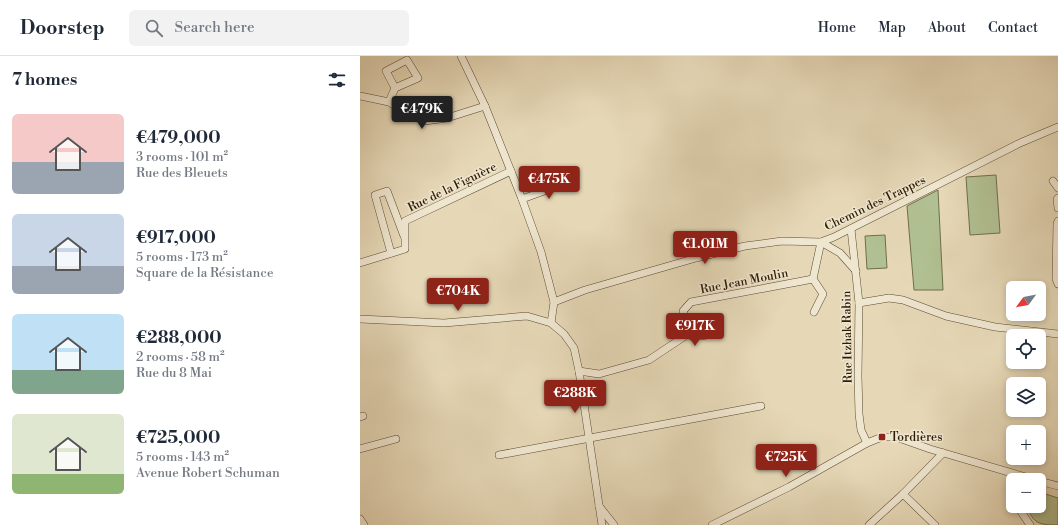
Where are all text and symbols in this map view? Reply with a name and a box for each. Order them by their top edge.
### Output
search box [129,10,409,46]
text: Doorstep [20,16,105,40]
icon: search [143,17,165,39]
text: Search here [175,18,255,37]
text: Home [818,19,856,37]
text: Map [878,19,906,37]
text: About [928,19,966,37]
text: Contact [988,19,1038,37]
text: 7 homes [12,69,77,91]
icon: filters [326,69,348,91]
pin: €479K [394,96,450,130]
text: €479K [401,101,443,117]
text: €479,000 [136,127,221,149]
icon: home [44,130,92,178]
text: 3 rooms · 101 m² [136,149,228,165]
street label: Rue de la Figuière [405,159,499,215]
text: Rue des Bleuets [136,165,228,181]
pin: €475K [521,166,577,200]
text: €475K [528,171,570,187]
street label: Chemin des Trappes [822,172,928,234]
text: €917,000 [136,227,216,249]
icon: home [44,230,92,278]
pin: €1.01M [672,231,738,265]
text: €1.01M [682,236,728,252]
text: 5 rooms · 173 m² [136,249,228,265]
text: Square de la Résistance [136,265,273,281]
street label: Rue Jean Moulin [699,266,789,297]
pin: €704K [430,278,486,312]
north arrow [1006,281,1046,321]
map controls [1006,281,1046,513]
text: €704K [436,283,480,299]
street label: Rue Itzhak Rabin [839,290,856,384]
pin: €917K [667,313,723,347]
text: €917K [675,318,715,334]
text: €288,000 [136,327,222,349]
button: locate [1006,329,1046,369]
icon: home [44,330,92,378]
text: 2 rooms · 58 m² [136,349,225,365]
text: Rue du 8 Mai [136,365,212,381]
button: layers [1006,377,1046,417]
pin: €288K [547,380,603,414]
text: €288K [553,385,597,401]
button: + [1006,425,1046,465]
text: €725,000 [136,427,220,449]
icon: home [44,430,92,478]
place label: Tordières [890,430,942,445]
marker: Tordières [877,432,887,442]
pin: €725K [758,444,814,478]
text: 5 rooms · 143 m² [136,449,229,465]
text: €725K [765,449,807,465]
text: Avenue Robert Schuman [136,465,280,481]
button: − [1006,473,1046,513]

